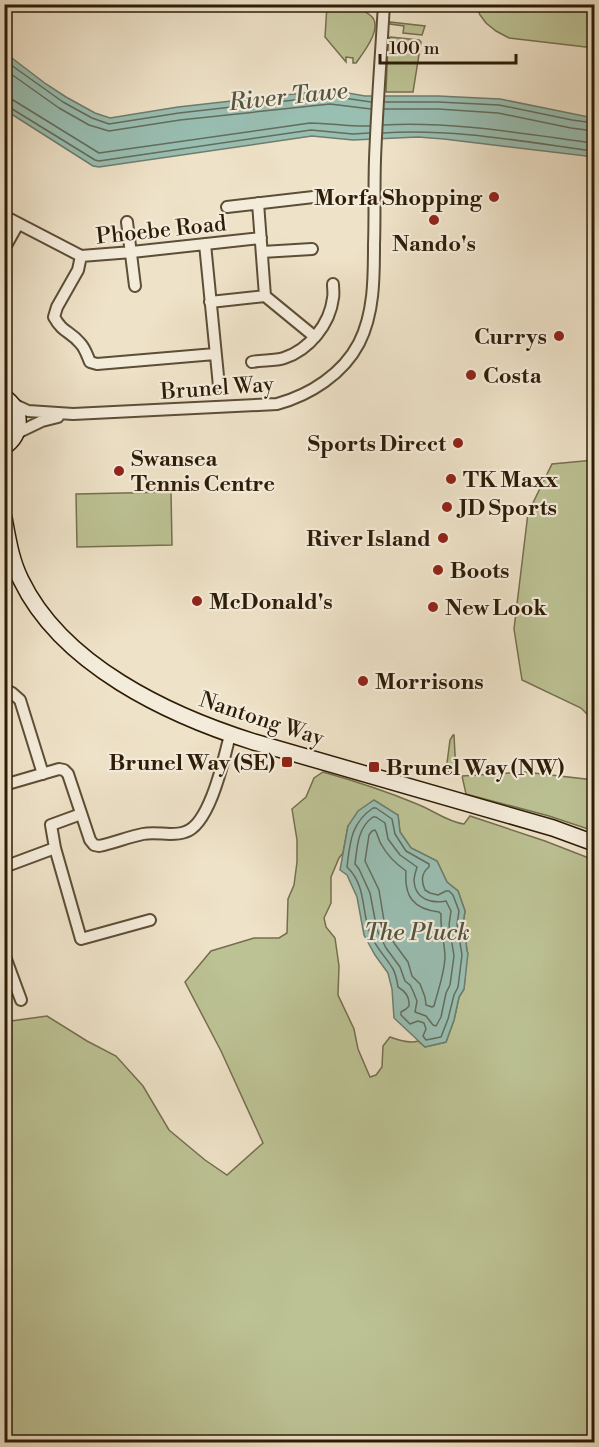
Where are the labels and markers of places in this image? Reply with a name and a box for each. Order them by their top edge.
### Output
place label: Morfa Shopping [314,185,483,212]
marker: Morfa Shopping [487,190,501,204]
marker: Nando's [427,213,441,227]
place label: Nando's [392,231,476,258]
place label: Currys [474,324,547,351]
marker: Currys [552,329,566,343]
place label: Costa [483,363,543,390]
marker: Costa [464,368,478,382]
place label: Sports Direct [308,431,446,458]
marker: Sports Direct [451,436,465,450]
place label: Swansea Tennis Centre [131,446,275,498]
marker: Swansea Tennis Centre [112,464,126,478]
place label: TK Maxx [463,467,558,494]
marker: TK Maxx [444,472,458,486]
place label: JD Sports [456,495,557,522]
marker: JD Sports [440,500,454,514]
place label: River Island [306,526,431,553]
marker: River Island [436,531,450,545]
place label: Boots [450,558,510,585]
marker: Boots [431,563,445,577]
place label: McDonald's [209,589,333,616]
marker: McDonald's [190,594,204,608]
place label: New Look [445,595,547,622]
marker: New Look [426,600,440,614]
place label: Morrisons [375,669,484,696]
marker: Morrisons [356,674,370,688]
place label: Brunel Way (SE) [109,750,275,777]
marker: Brunel Way (SE) [280,755,294,769]
place label: Brunel Way (NW) [386,755,564,782]
marker: Brunel Way (NW) [367,760,381,774]

